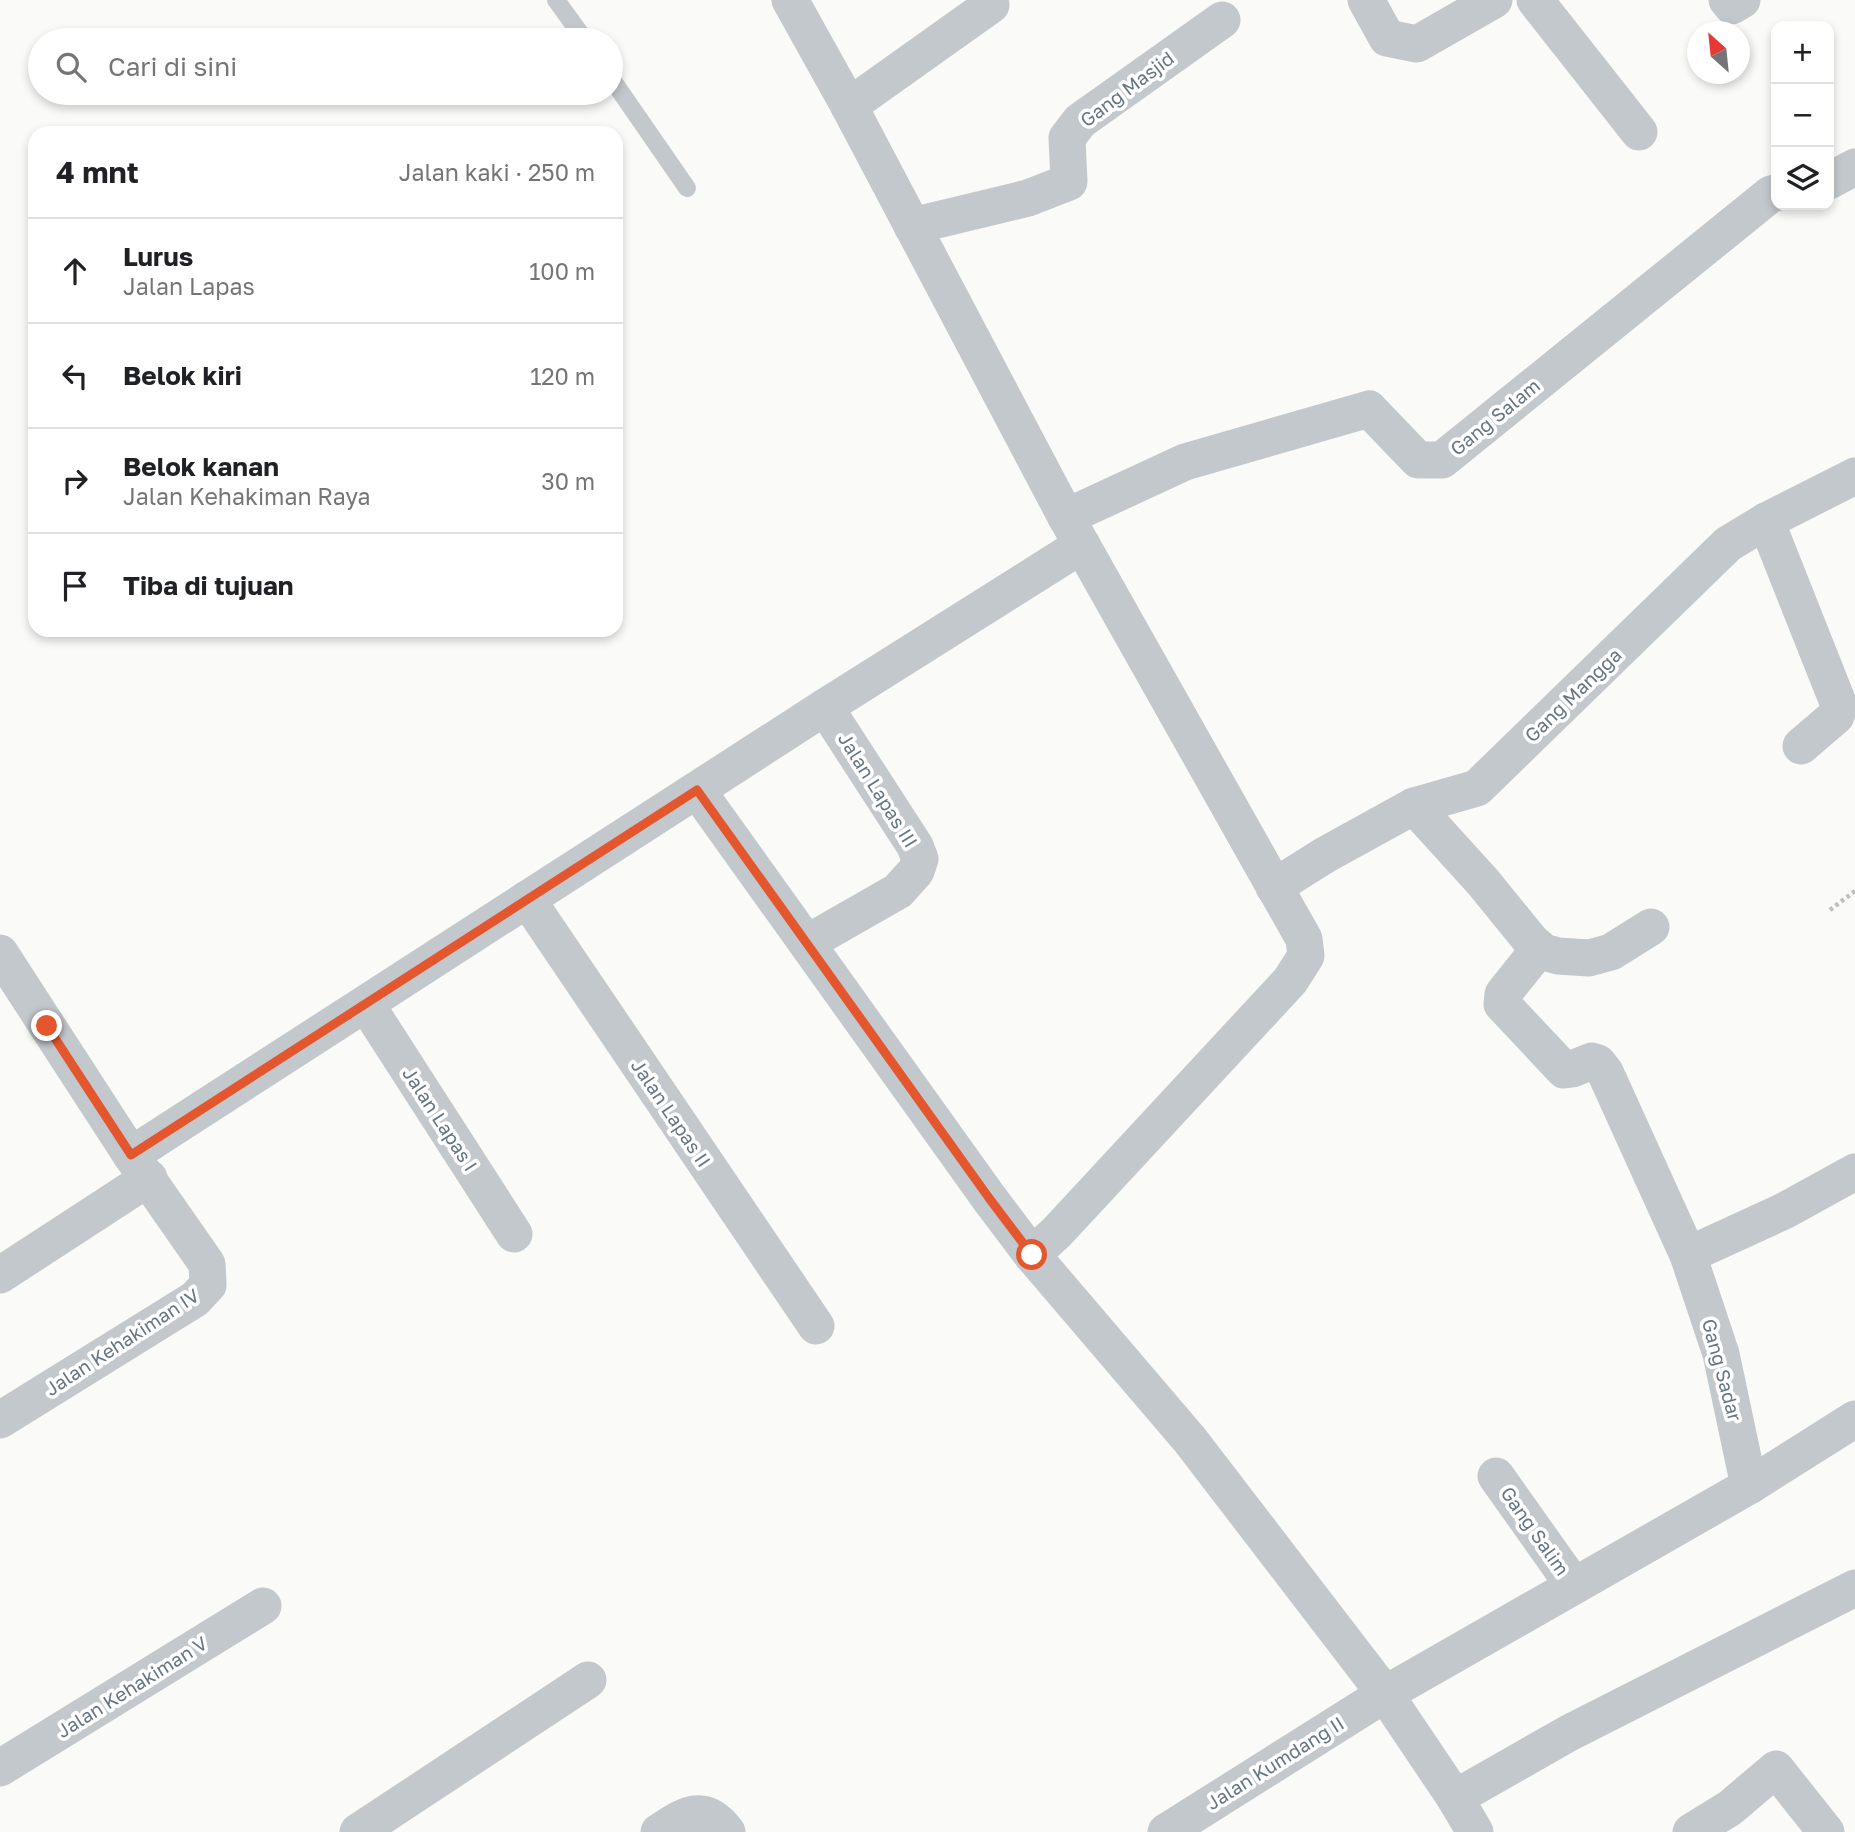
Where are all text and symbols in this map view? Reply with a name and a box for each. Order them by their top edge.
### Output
north arrow [1687,21,1750,84]
map controls [1771,21,1834,210]
button: + [1771,21,1834,84]
search box [28,28,623,105]
street label: Gang Masjid [1075,46,1178,131]
icon: search [52,48,90,86]
text: Cari di sini [108,51,237,82]
button: − [1771,84,1834,147]
button: layers [1771,147,1834,210]
text: 4 mnt [56,154,139,190]
text: Jalan kaki · 250 m [399,158,595,186]
text: Lurus [123,241,193,272]
icon: ahead [56,252,94,290]
text: 100 m [529,257,595,285]
text: Jalan Lapas [123,272,255,300]
icon: left [56,357,94,395]
text: Belok kiri [123,360,242,391]
text: 120 m [530,362,595,390]
street label: Gang Salam [1445,373,1544,460]
text: Belok kanan [123,451,279,482]
icon: right [56,462,94,500]
text: 30 m [541,467,595,495]
text: Jalan Kehakiman Raya [123,482,370,510]
icon: arrive [56,567,94,605]
text: Tiba di tujuan [123,570,293,601]
street label: Gang Mangga [1520,643,1626,746]
street label: Jalan Lapas III [834,728,923,852]
route end [31,1010,62,1041]
street label: Jalan Lapas II [627,1054,716,1171]
street label: Jalan Lapas I [398,1062,483,1175]
route start [1016,1239,1047,1270]
street label: Jalan Kehakiman IV [40,1283,203,1400]
street label: Gang Sadar [1698,1316,1747,1424]
street label: Gang Salim [1496,1482,1574,1580]
street label: Jalan Kehakiman V [52,1631,212,1742]
street label: Jalan Kumdang II [1202,1711,1348,1814]

